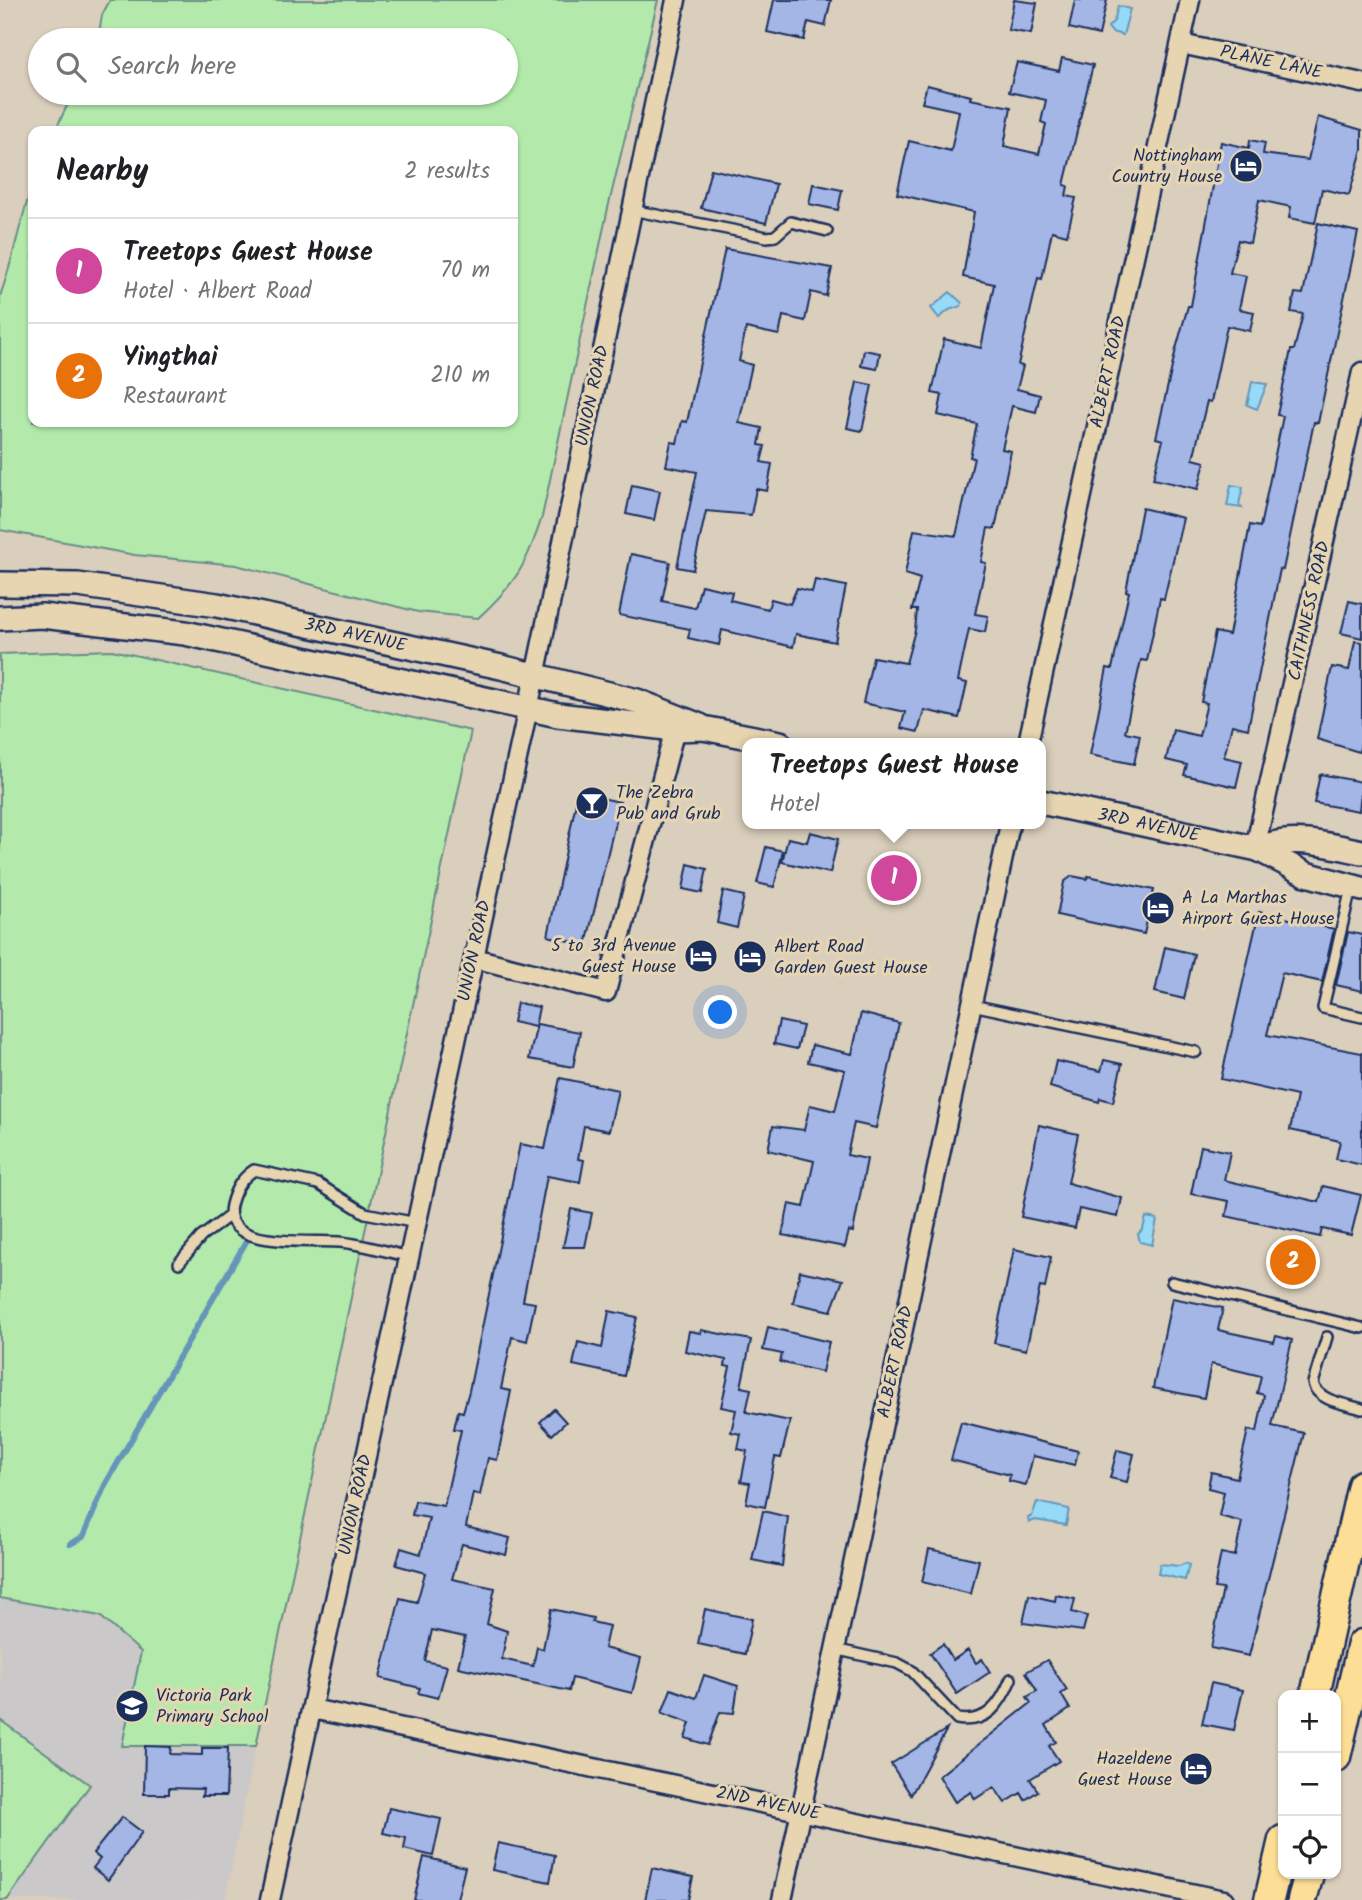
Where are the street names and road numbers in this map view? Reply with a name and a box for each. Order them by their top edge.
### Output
street label: PLANE LANE [1217,38,1325,88]
street label: ALBERT ROAD [1083,313,1135,431]
street label: UNION ROAD [568,342,618,449]
street label: CAITHNESS ROAD [1281,538,1339,684]
street label: 3RD AVENUE [301,610,410,661]
street label: 3RD AVENUE [1095,800,1203,851]
street label: UNION ROAD [450,897,500,1004]
street label: ALBERT ROAD [870,1303,922,1421]
street label: UNION ROAD [331,1451,381,1558]
street label: 2ND AVENUE [713,1779,823,1829]

